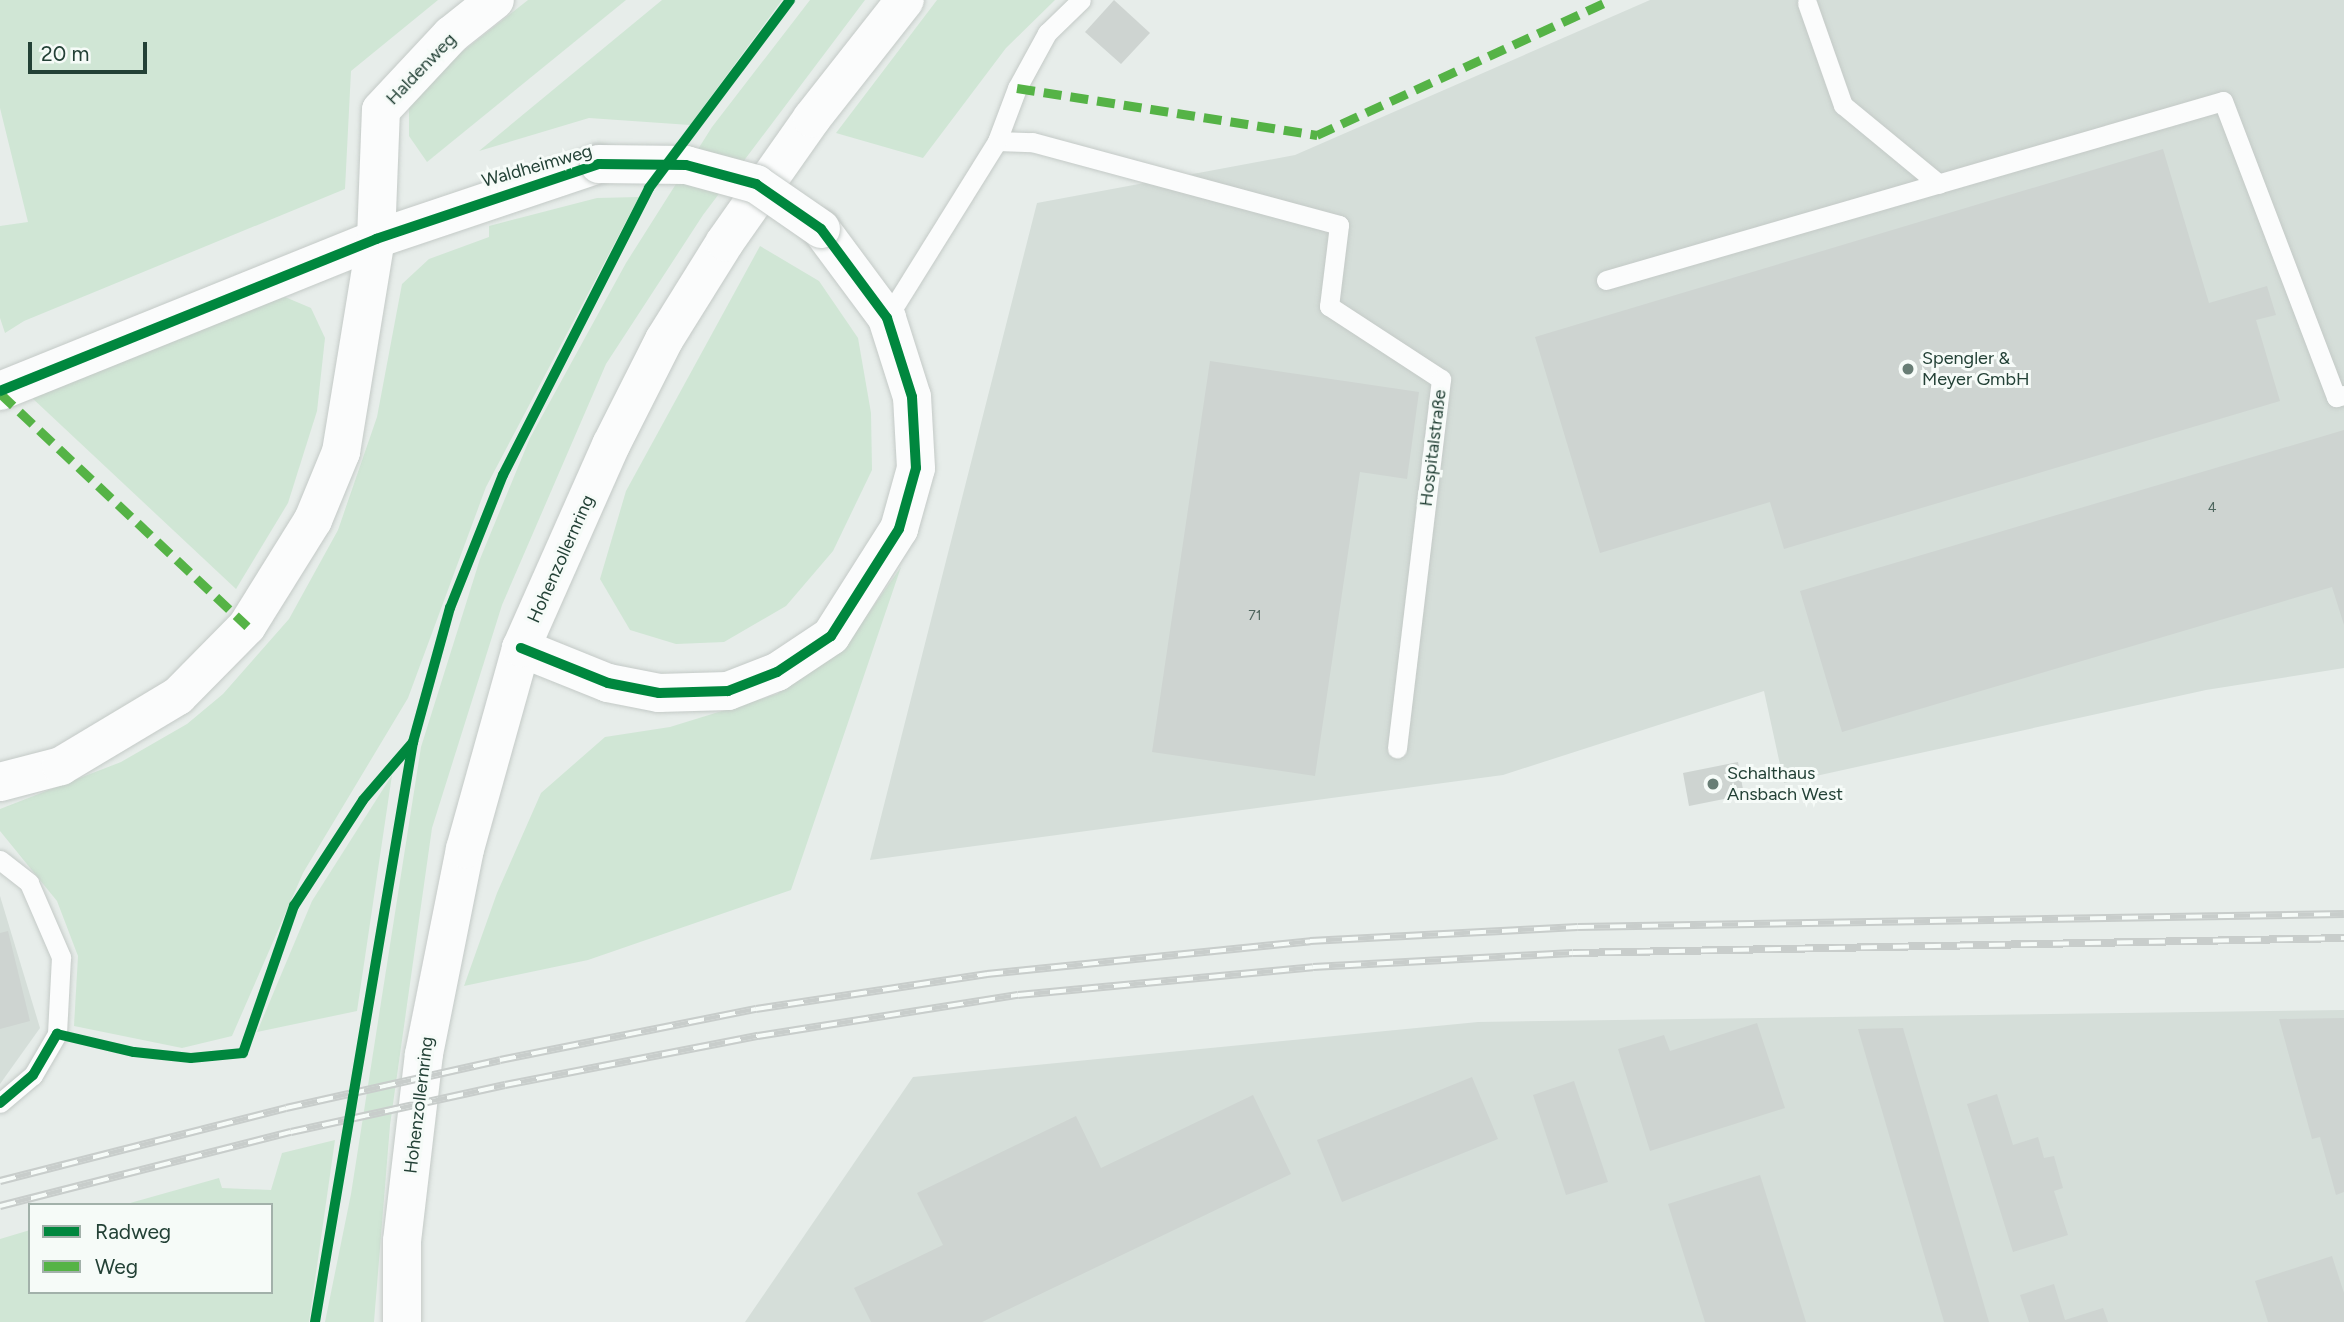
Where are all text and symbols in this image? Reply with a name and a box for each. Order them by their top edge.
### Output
scale bar [32,28,150,72]
street label: Haldenweg [382,29,460,109]
text: 20 m [41,41,89,66]
street label: Waldheimweg [479,140,595,192]
place label: Spengler & Meyer GmbH [1922,348,2029,390]
marker: Spengler & Meyer GmbH [1900,361,1916,377]
street label: Hospitalstraße [1415,388,1451,508]
street label: Hohenzollernring [523,492,599,626]
house number: 4 [2208,500,2216,516]
house number: 71 [1248,608,1262,624]
place label: Schalthaus Ansbach West [1727,763,1843,806]
marker: Schalthaus Ansbach West [1705,776,1721,792]
street label: Hohenzollernring [400,1035,438,1175]
legend [28,1203,273,1294]
text: Radweg [95,1219,171,1244]
text: Weg [95,1254,138,1279]

